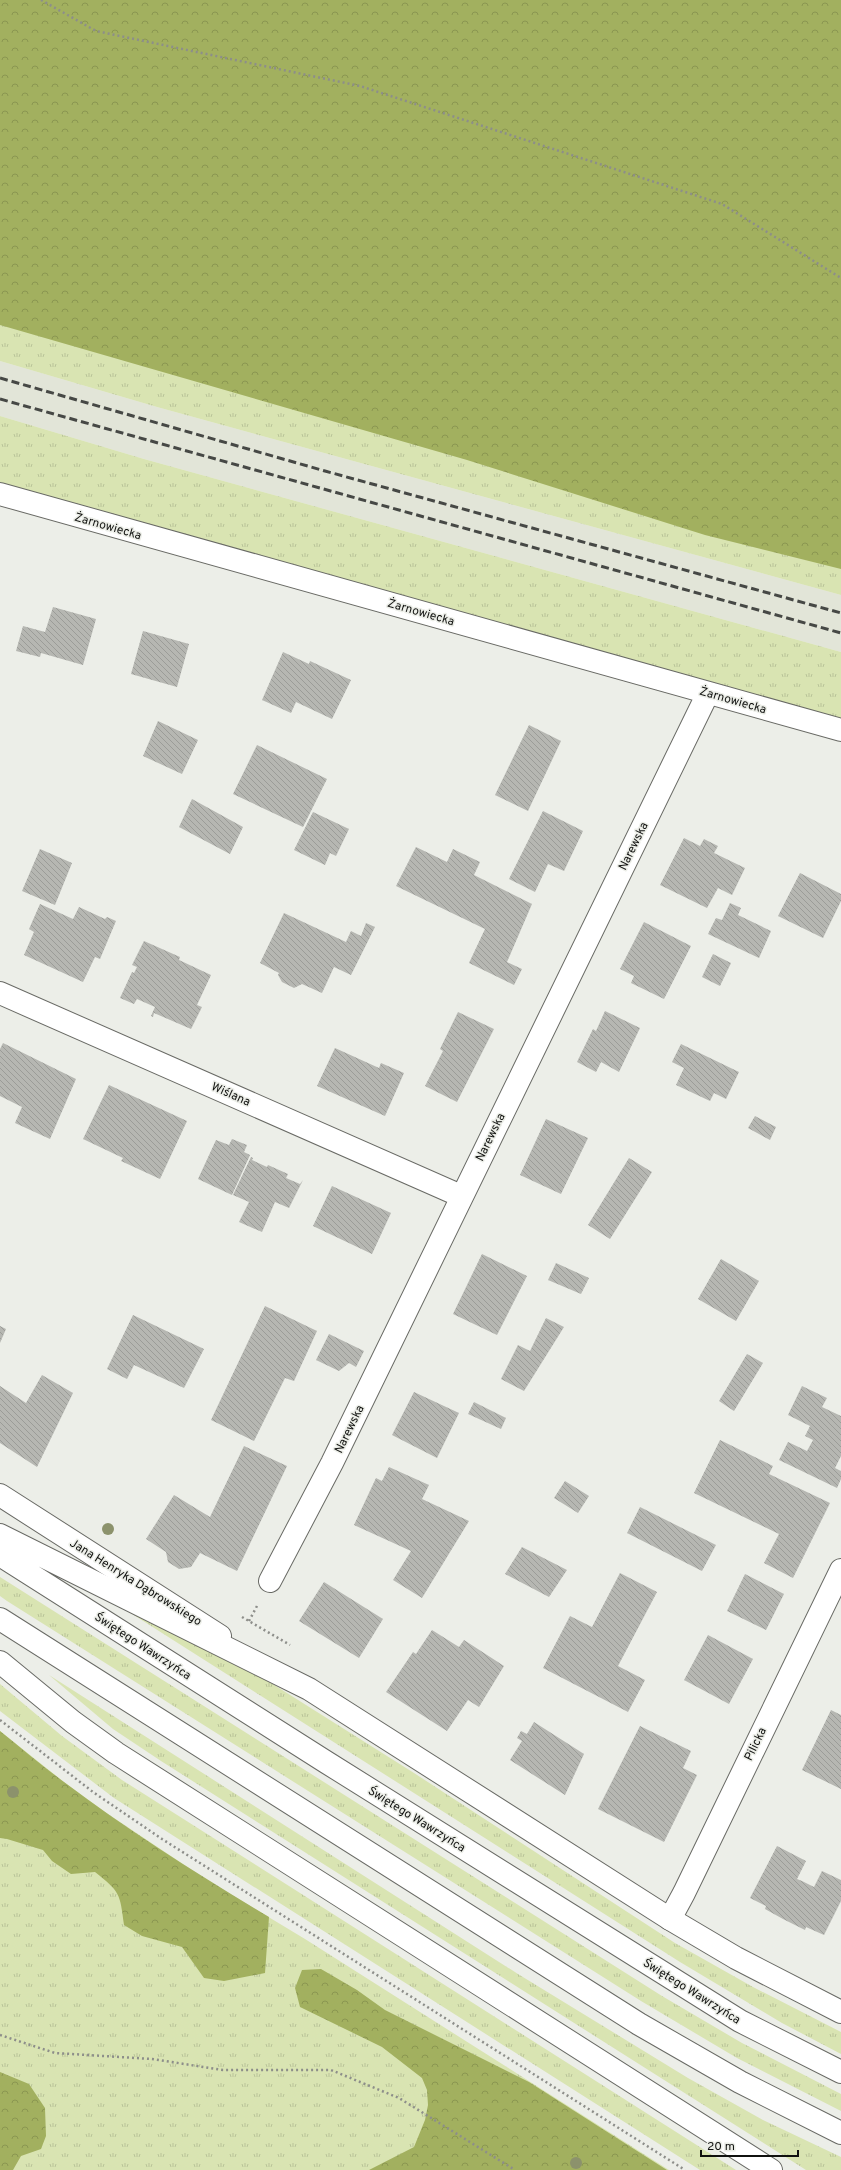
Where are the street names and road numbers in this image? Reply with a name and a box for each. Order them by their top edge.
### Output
street label: Żarnowiecka [72,510,143,544]
street label: Żarnowiecka [385,596,456,630]
street label: Żarnowiecka [697,684,768,718]
street label: Narewska [615,820,652,873]
street label: Wiślana [208,1079,253,1111]
street label: Narewska [472,1111,509,1164]
street label: Narewska [331,1403,368,1456]
street label: Jana Henryka Dąbrowskiego [66,1536,205,1630]
street label: Świętego Wawrzyńca [91,1610,194,1684]
street label: Pilicka [741,1725,771,1764]
street label: Świętego Wawrzyńca [365,1783,468,1856]
street label: Świętego Wawrzyńca [640,1955,743,2028]

